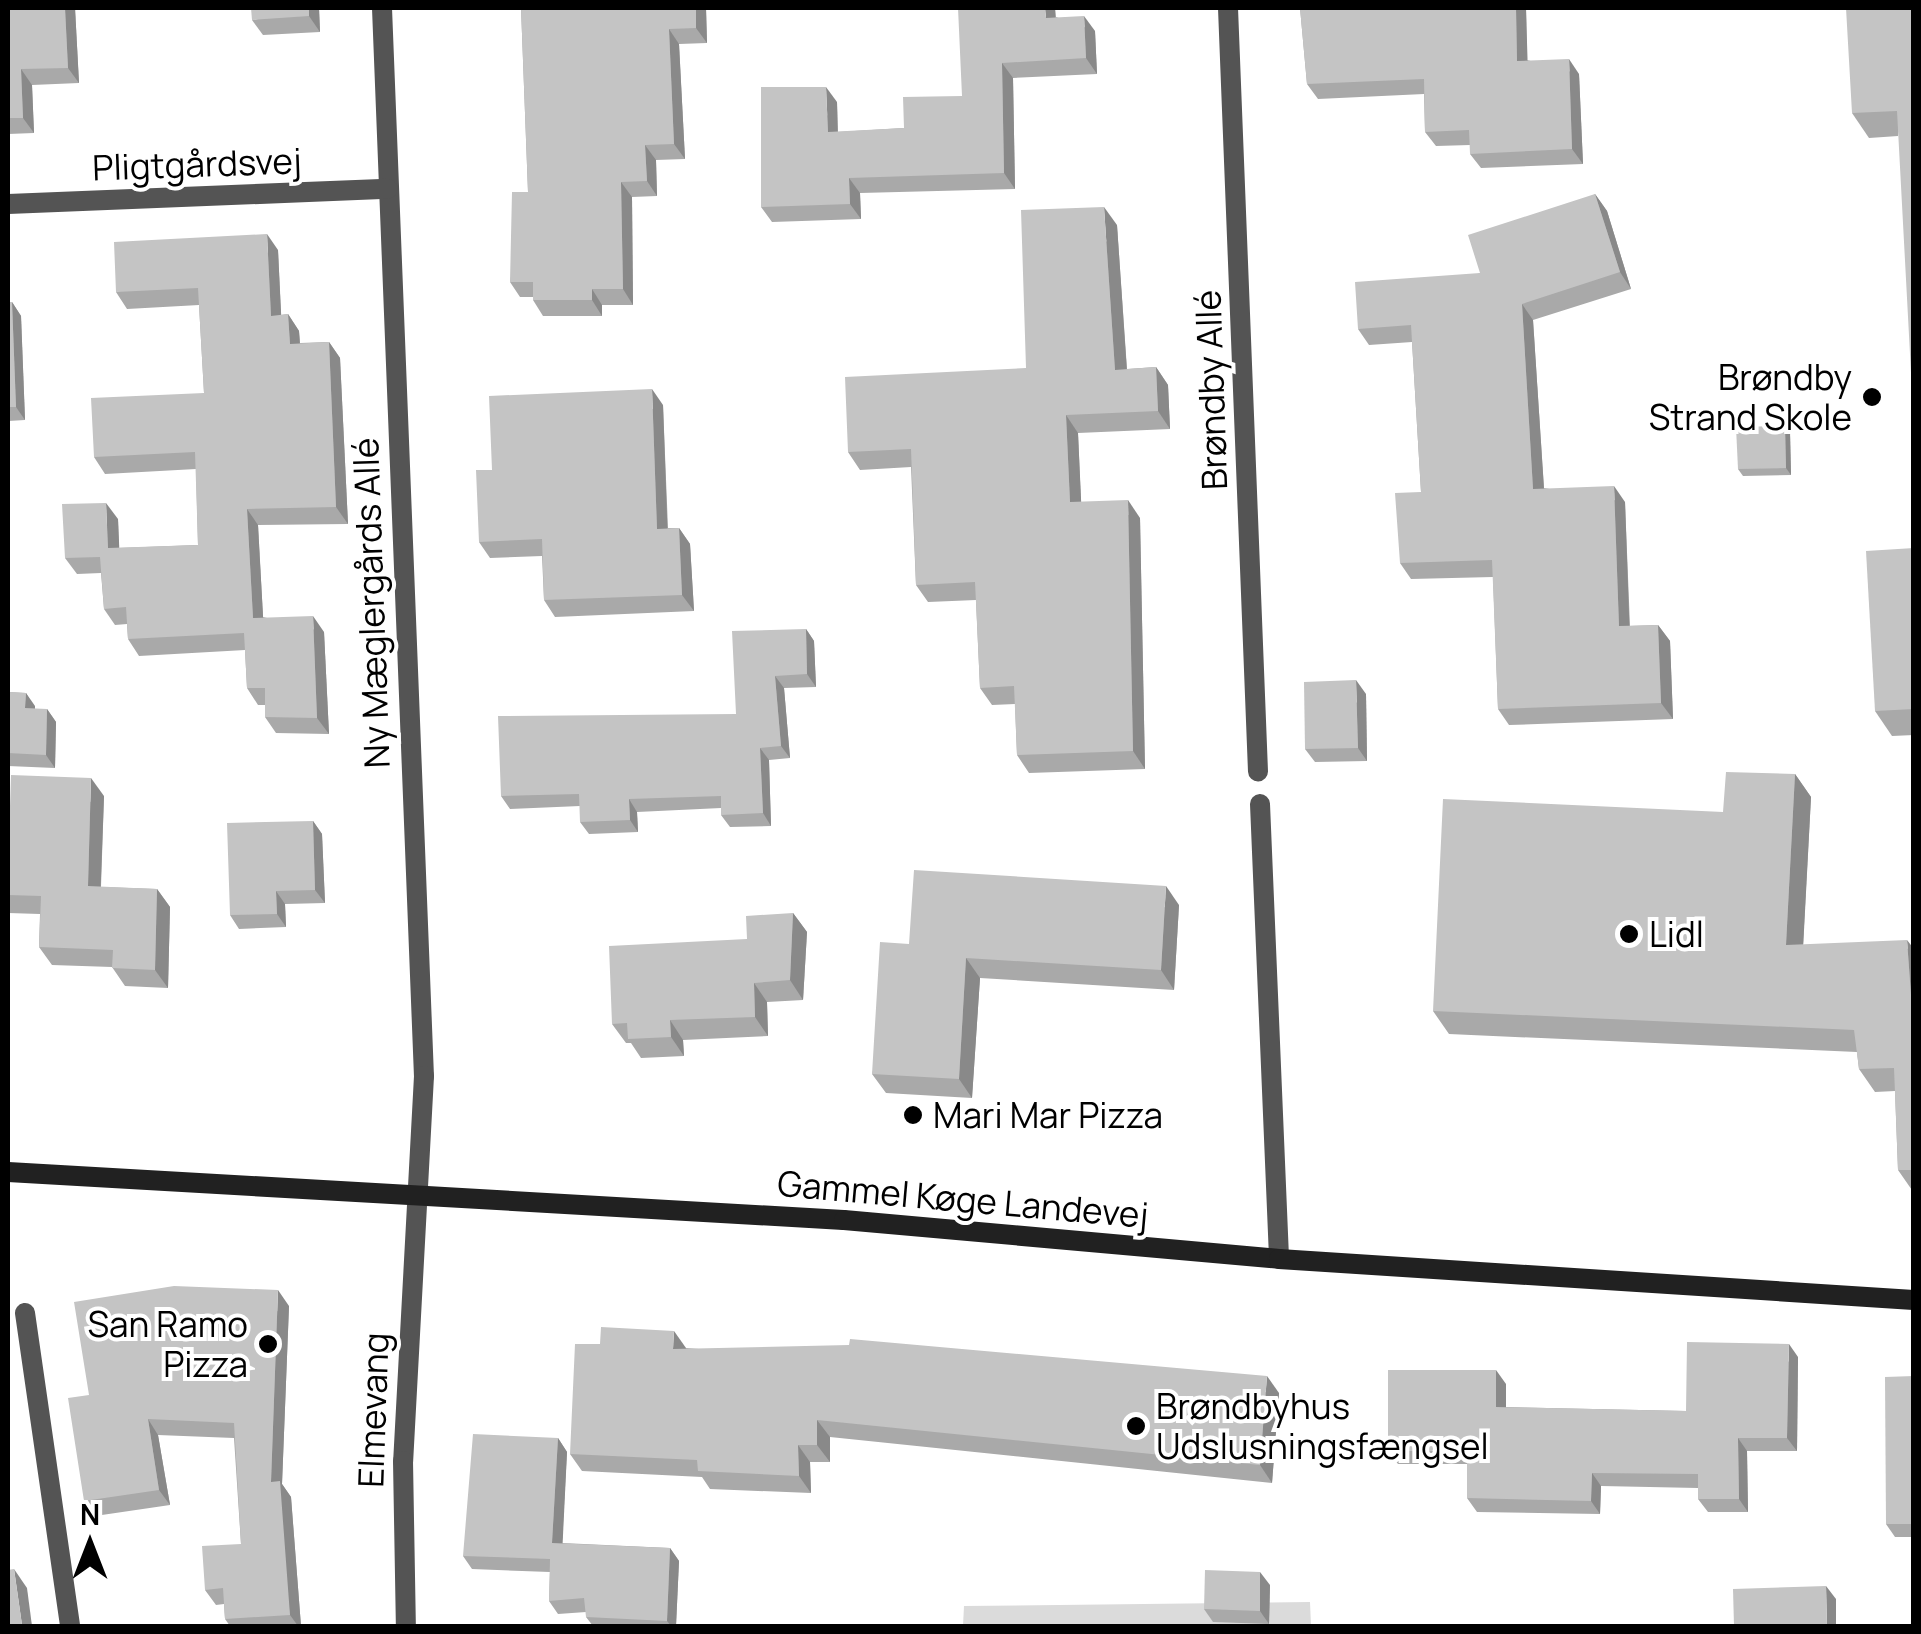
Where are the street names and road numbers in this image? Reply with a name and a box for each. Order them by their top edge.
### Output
street label: Pligtgårdsvej [92,139,302,189]
street label: Brøndby Allé [1187,289,1235,491]
street label: Ny Mæglergårds Allé [344,437,398,769]
street label: Gammel Køge Landevej [776,1162,1150,1236]
street label: Elmevang [349,1332,397,1488]

